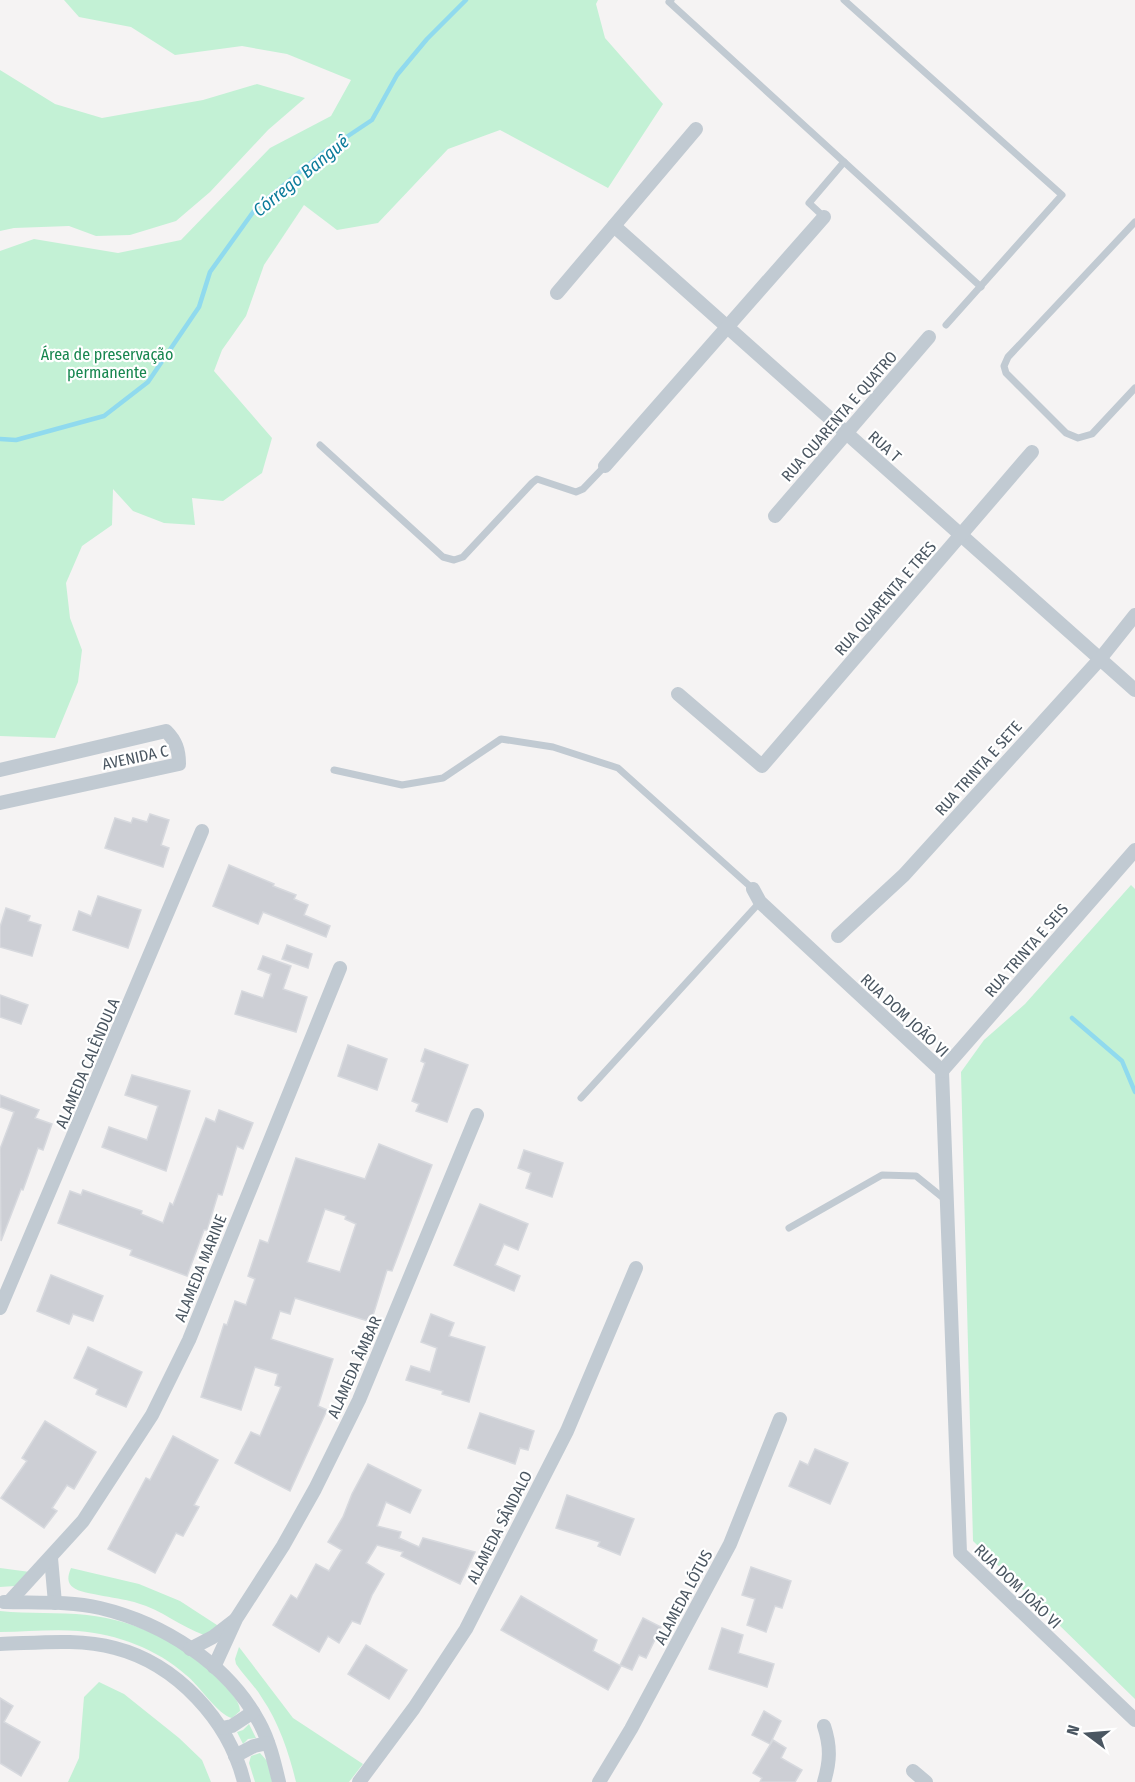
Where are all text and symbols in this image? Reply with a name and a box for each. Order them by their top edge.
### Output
water label: Córrego Banguê [248,130,354,222]
park label: Área de preservação permanente [41,345,173,382]
street label: RUA QUARENTA E QUATRO [778,347,901,485]
street label: RUA T [864,427,905,466]
street label: RUA QUARENTA E TRES [831,537,940,659]
street label: RUA TRINTA E SETE [931,717,1026,819]
street label: AVENIDA C [100,741,170,774]
street label: RUA TRINTA E SEIS [981,900,1072,1001]
street label: RUA DOM JOÃO VI [857,970,952,1061]
street label: ALAMEDA CALÊNDULA [52,995,124,1131]
street label: ALAMEDA MARINE [170,1212,231,1325]
street label: ALAMEDA ÂMBAR [323,1313,386,1421]
street label: ALAMEDA SÂNDALO [463,1468,536,1587]
street label: RUA DOM JOÃO VI [970,1540,1065,1632]
street label: ALAMEDA LÓTUS [650,1547,716,1648]
north arrow [1057,1704,1117,1764]
text: N [1063,1723,1084,1737]

